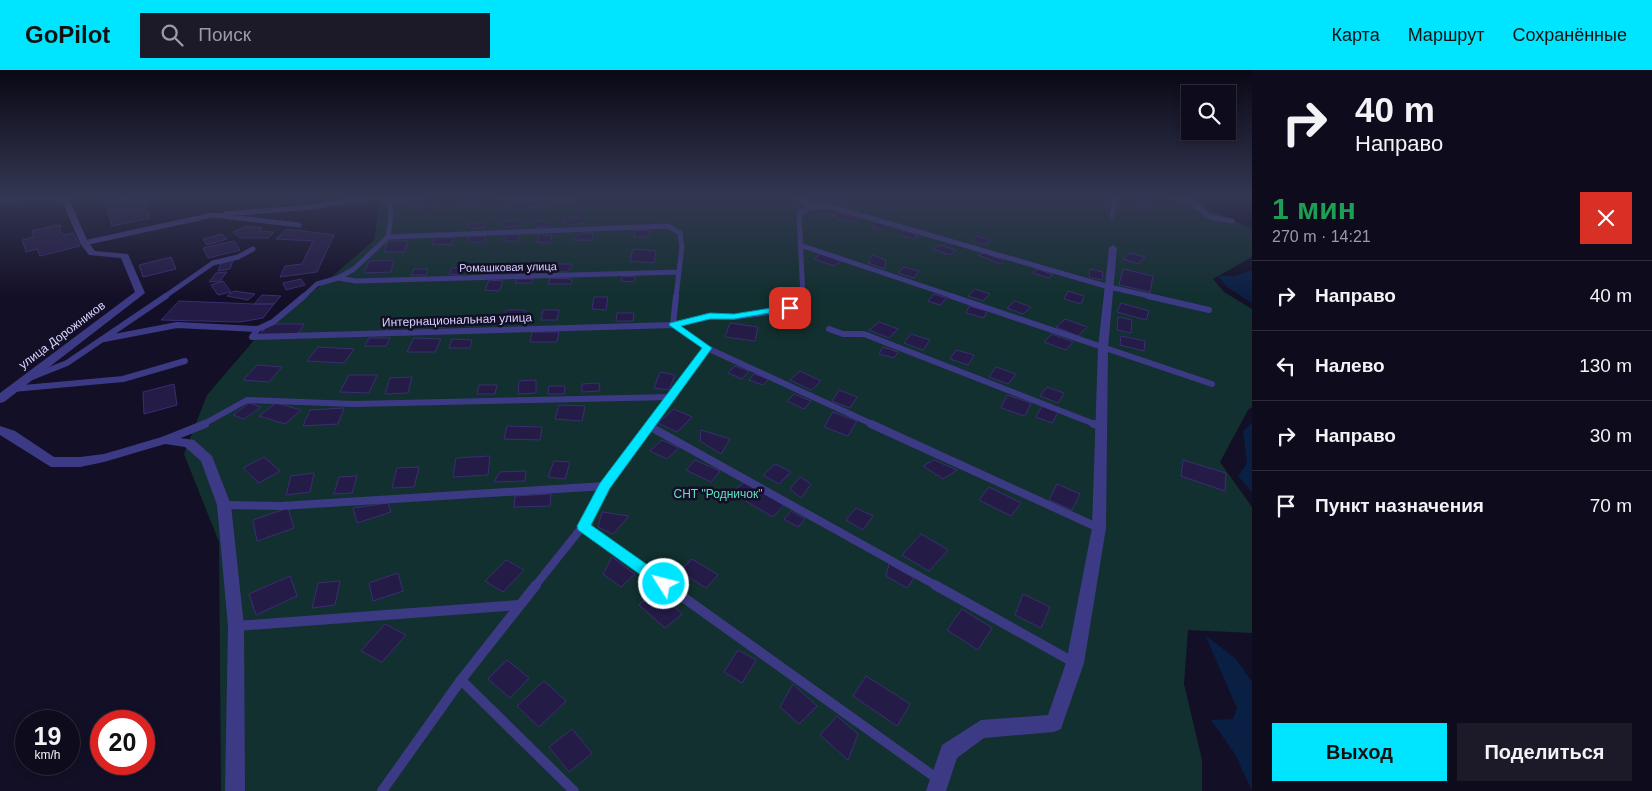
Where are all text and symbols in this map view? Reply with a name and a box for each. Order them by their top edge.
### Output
search box [140,13,490,58]
text: GoPilot [25,21,110,48]
icon: search [158,21,186,49]
text: Поиск [198,24,251,45]
text: Карта [1332,25,1380,45]
text: Маршрут [1408,25,1484,45]
text: Сохранённые [1512,25,1627,45]
map controls [1181,85,1236,140]
button: search [1181,85,1236,140]
icon: right [1272,90,1337,155]
text: 40 m [1355,90,1435,129]
text: Направо [1355,131,1443,156]
text: 1 мин [1272,192,1356,225]
button: close [1580,192,1632,244]
text: 270 m · 14:21 [1272,228,1371,245]
street label: Ромашковая улица [459,260,558,274]
icon: right [1272,282,1300,310]
text: Направо [1315,285,1396,306]
text: 40 m [1590,285,1632,306]
pin [769,287,811,329]
icon: arrive [776,294,804,322]
street label: улица Дорожников [16,298,108,372]
street label: Интернациональная улица [382,310,533,330]
icon: left [1272,352,1300,380]
text: Налево [1315,355,1385,376]
text: 130 m [1579,355,1632,376]
icon: right [1272,422,1300,450]
text: Направо [1315,425,1396,446]
text: 30 m [1590,425,1632,446]
park label: СНТ "Родничок" [674,487,762,501]
icon: arrive [1272,492,1300,520]
text: Пункт назначения [1315,495,1484,516]
text: 70 m [1590,495,1632,516]
position arrow [637,557,689,609]
speed limit sign: 20 [90,710,155,775]
text: 19 [34,722,61,750]
button: Выход [1272,723,1447,781]
button: Поделиться [1457,723,1632,781]
text: km/h [34,748,61,762]

